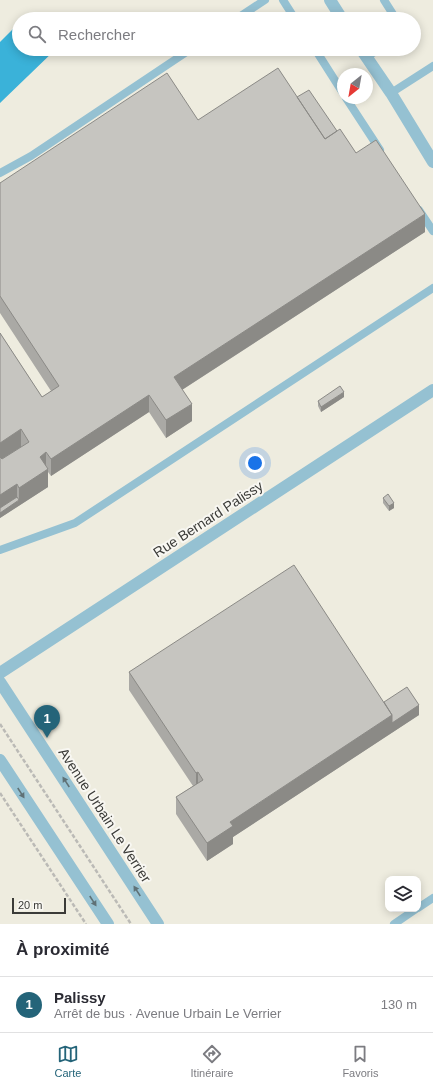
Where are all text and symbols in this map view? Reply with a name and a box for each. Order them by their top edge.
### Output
search box [12,12,421,56]
icon: search [26,23,48,45]
text: Rechercher [58,26,136,43]
north arrow [337,68,373,104]
your location [245,453,265,473]
street label: Rue Bernard Palissy [150,478,266,560]
pin: 1 [34,705,60,738]
street label: Avenue Urbain Le Verrier [56,745,155,885]
one-way arrow [62,777,70,787]
one-way arrow [18,787,25,799]
map controls [385,876,421,912]
button: layers [385,876,421,912]
one-way arrow [133,885,140,897]
scale bar [12,896,66,915]
one-way arrow [89,896,97,906]
text: 20 m [18,899,42,911]
text: À proximité [16,940,110,959]
text: Palissy [54,989,106,1006]
text: 1 [25,997,33,1012]
text: 130 m [381,997,417,1012]
text: Arrêt de bus · Avenue Urbain Le Verrier [54,1006,281,1021]
tab: Carte [55,1043,81,1079]
tab: Itinéraire [191,1043,233,1079]
tab: Favoris [342,1043,378,1079]

